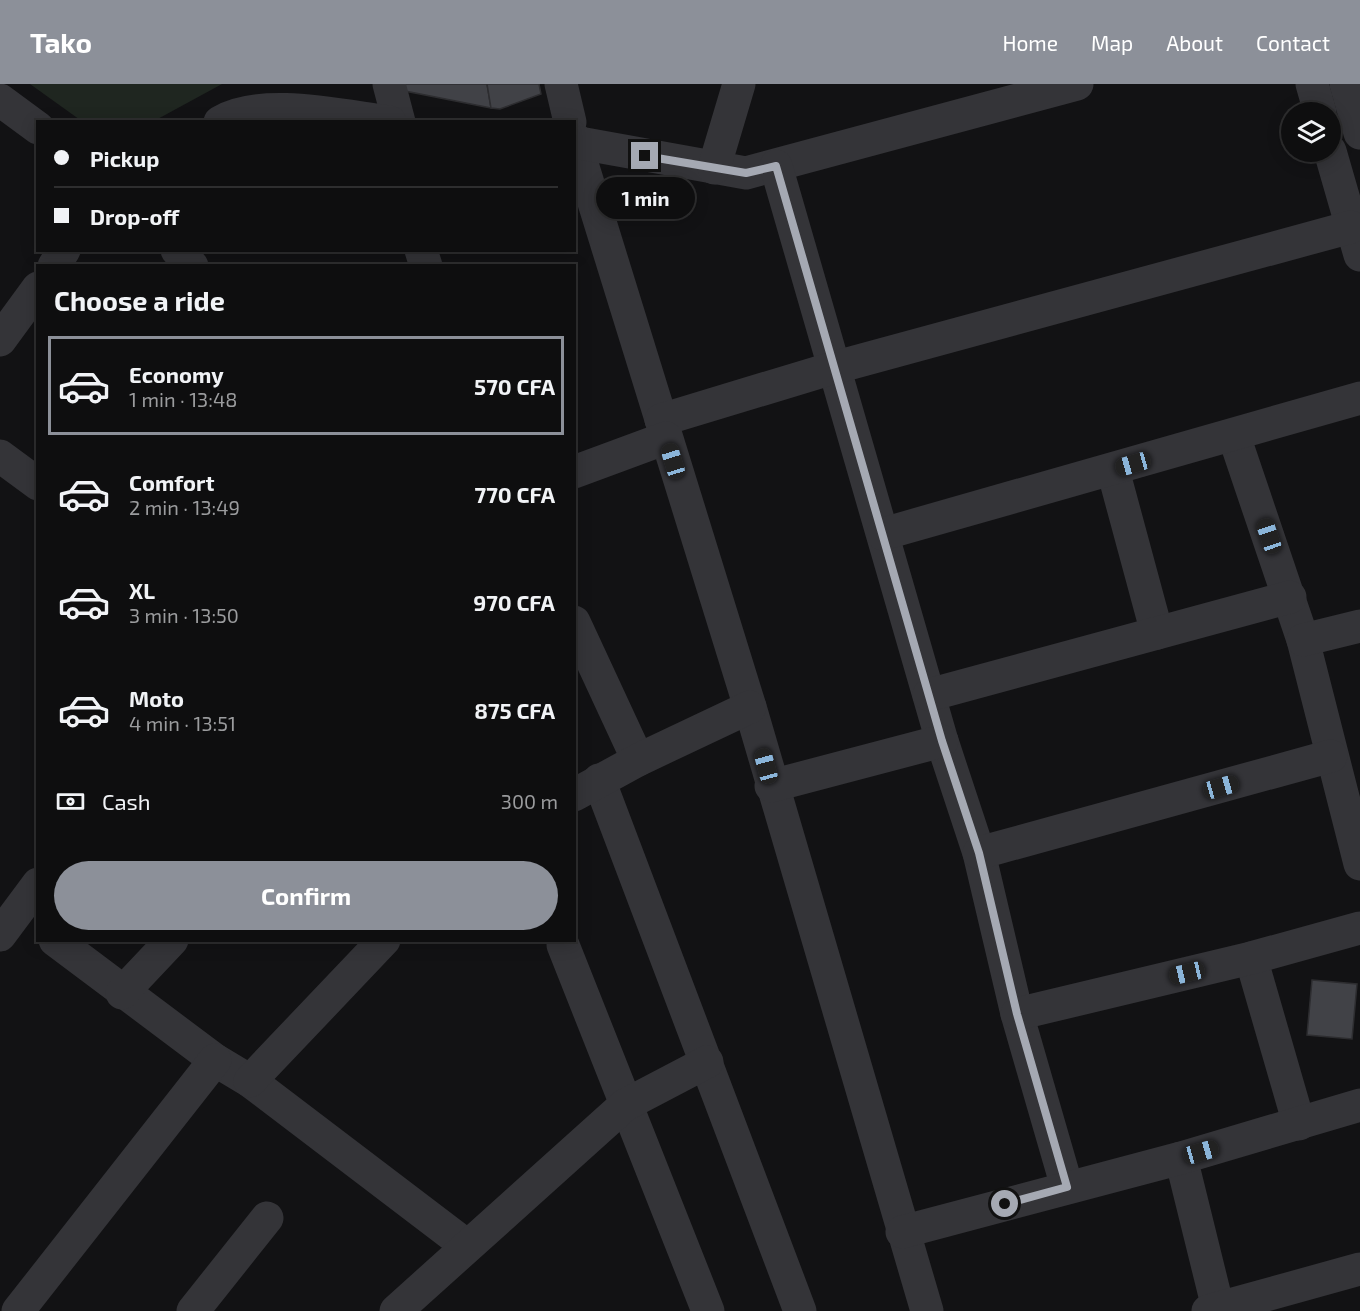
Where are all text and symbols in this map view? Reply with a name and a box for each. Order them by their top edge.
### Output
text: Tako [30,25,92,59]
text: Home [1002,30,1058,55]
text: Map [1091,30,1133,55]
text: About [1166,30,1223,55]
text: Contact [1256,30,1330,55]
map controls [1281,102,1341,162]
button: layers [1281,102,1341,162]
route end [631,142,658,169]
text: Pickup [90,145,159,171]
callout: 1 min [596,177,694,219]
text: 1 min [621,186,670,210]
text: Drop-off [90,203,179,229]
text: Choose a ride [54,284,225,316]
icon: car [57,359,111,413]
text: Economy [129,361,224,387]
text: 570 CFA [474,373,555,399]
text: 1 min · 13:48 [129,387,237,411]
car [659,441,687,481]
car [1113,450,1153,478]
icon: car [57,467,111,521]
text: Comfort [129,469,214,495]
text: 770 CFA [475,481,555,507]
text: 2 min · 13:49 [129,495,240,519]
car [1255,516,1283,556]
icon: car [57,575,111,629]
text: XL [129,577,155,603]
text: 970 CFA [473,589,555,615]
text: 3 min · 13:50 [129,603,239,627]
icon: car [57,683,111,737]
text: Moto [129,685,184,711]
text: 875 CFA [474,697,555,723]
text: 4 min · 13:51 [129,711,236,735]
car [753,746,779,786]
car [1201,773,1241,801]
icon: cash [54,785,87,818]
text: Cash [102,788,151,814]
text: 300 m [501,789,558,813]
button: Confirm [54,861,558,930]
car [1167,960,1207,986]
car [1181,1138,1221,1166]
route start [991,1190,1018,1217]

